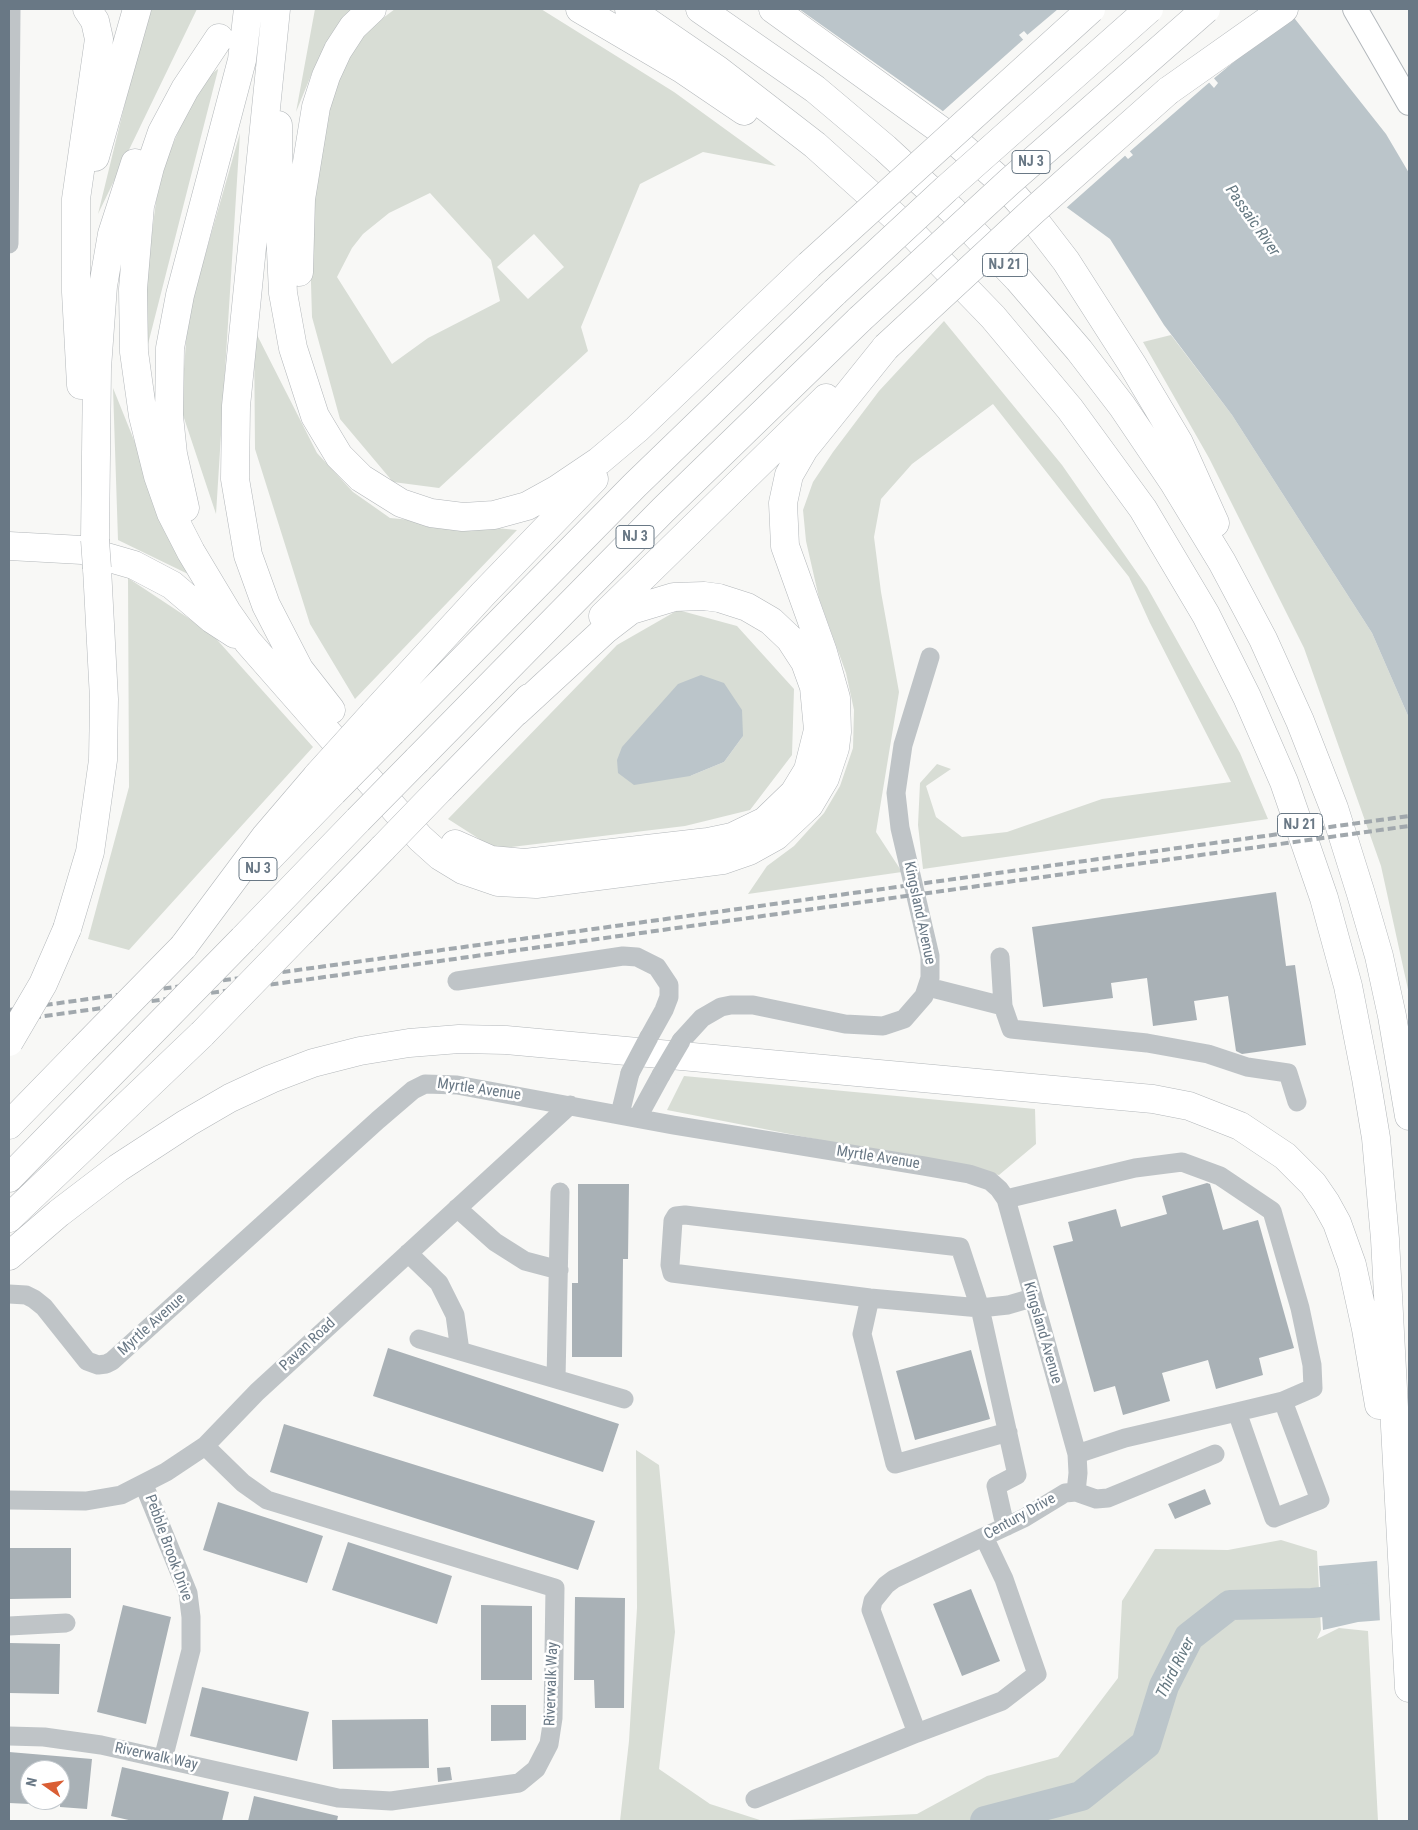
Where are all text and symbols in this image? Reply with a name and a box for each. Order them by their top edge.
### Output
road number: NJ 3 [1012,150,1050,173]
water label: Passaic River [1221,182,1283,260]
road number: NJ 21 [982,254,1028,276]
road number: NJ 3 [616,526,654,548]
road number: NJ 21 [1278,814,1322,836]
road number: NJ 3 [239,858,277,881]
street label: Kingsland Avenue [899,860,939,966]
street label: Myrtle Avenue [436,1075,522,1105]
street label: Myrtle Avenue [835,1143,921,1173]
street label: Kingsland Avenue [1019,1280,1065,1386]
street label: Myrtle Avenue [115,1290,189,1360]
street label: Pavan Road [276,1315,340,1375]
street label: Century Drive [981,1490,1059,1544]
street label: Pebble Brook Drive [140,1492,196,1604]
water label: Third River [1153,1635,1199,1701]
street label: Riverwalk Way [542,1641,562,1727]
street label: Riverwalk Way [113,1739,199,1775]
north arrow [20,1760,70,1810]
text: N [23,1776,40,1788]

